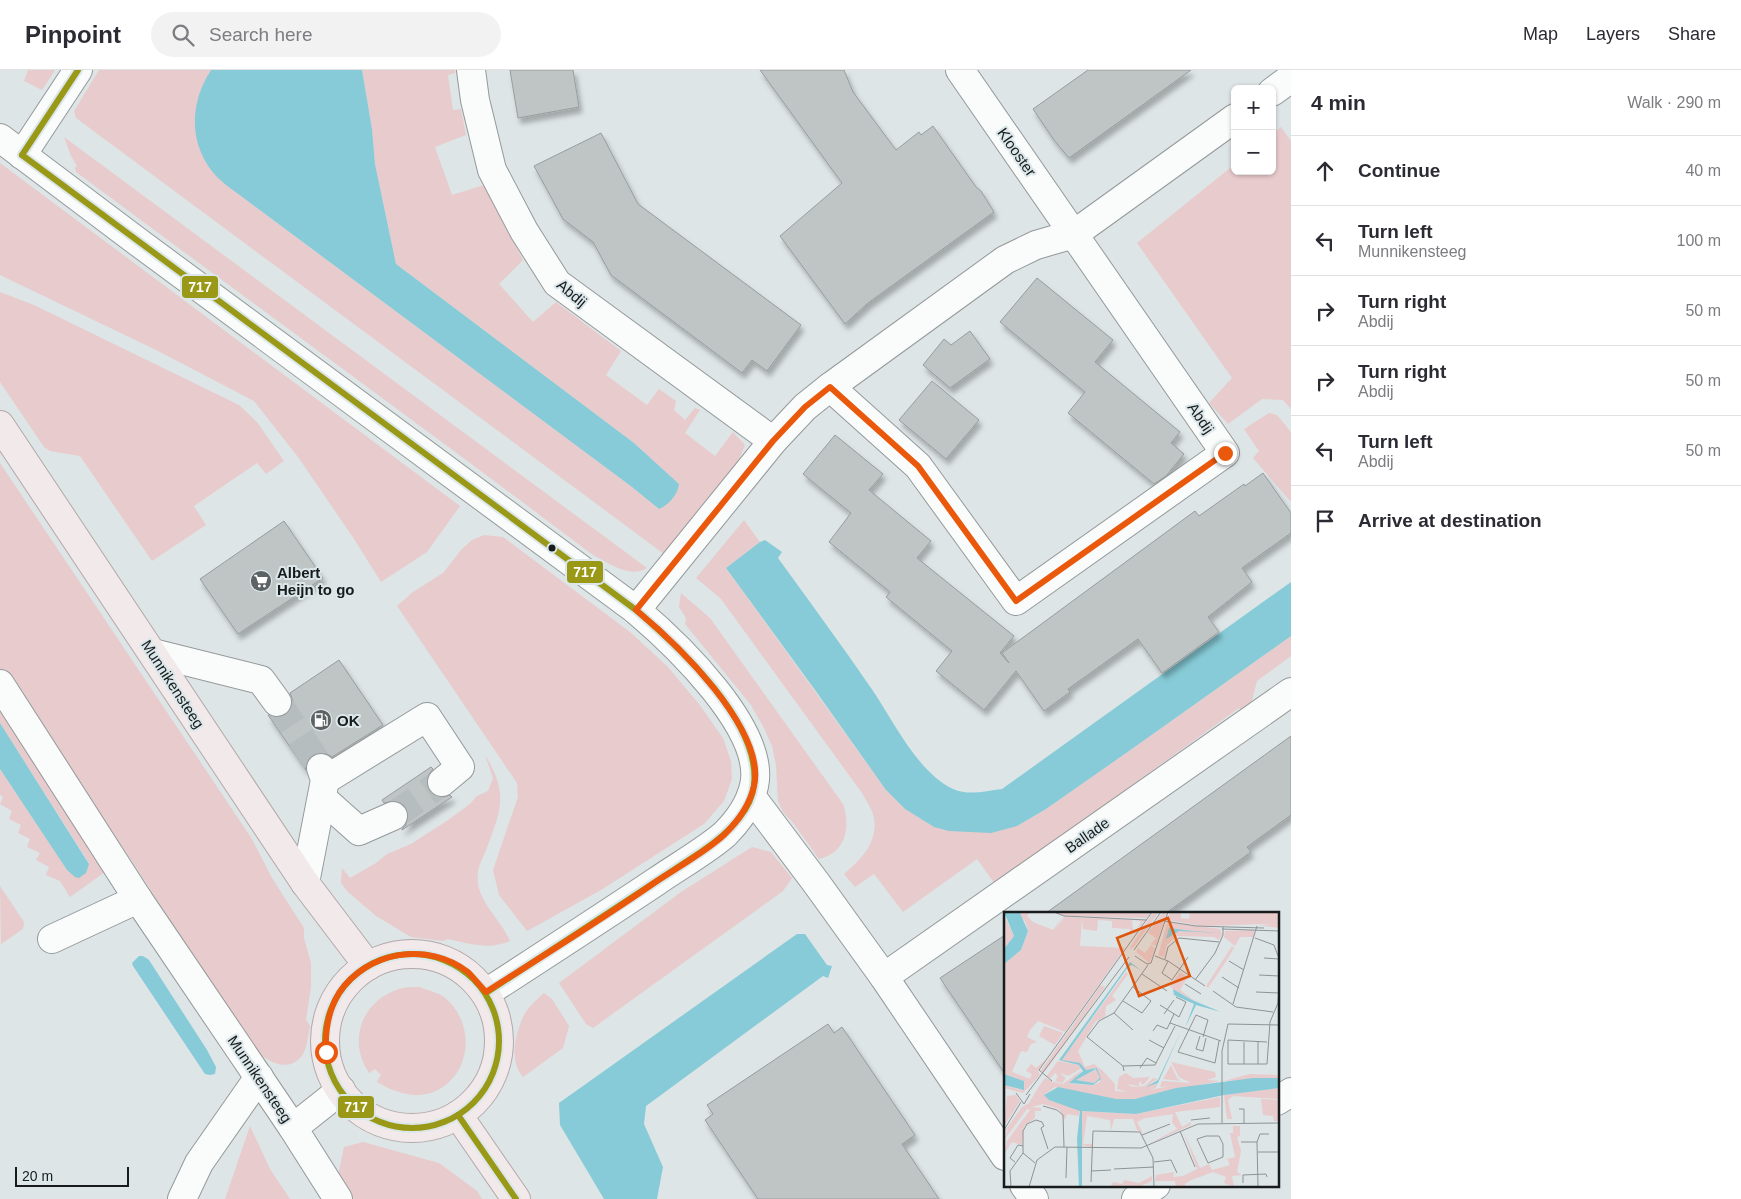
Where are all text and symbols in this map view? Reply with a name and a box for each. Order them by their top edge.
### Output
search box [151,12,501,57]
text: Pinpoint [25,21,121,48]
icon: search [169,21,197,49]
text: Search here [209,24,313,45]
text: Map [1523,24,1558,44]
text: Layers [1586,24,1640,44]
text: Share [1668,24,1716,44]
map controls [1231,85,1276,175]
button: + [1231,85,1276,130]
text: 4 min [1311,91,1366,114]
text: Walk · 290 m [1627,94,1721,111]
street label: Klooster [994,125,1040,179]
button: − [1231,130,1276,175]
icon: ahead [1311,157,1339,185]
text: Continue [1358,160,1440,181]
text: 40 m [1685,162,1721,179]
text: Turn left [1358,221,1433,242]
icon: left [1311,227,1339,255]
text: 100 m [1677,232,1721,249]
text: Munnikensteeg [1358,243,1467,260]
line badge: 717 [181,275,219,299]
street label: Abdij [554,276,590,310]
text: 717 [188,279,212,295]
text: Turn right [1358,291,1446,312]
icon: right [1311,297,1339,325]
text: 50 m [1685,302,1721,319]
text: Abdij [1358,313,1394,330]
text: Turn right [1358,361,1446,382]
icon: right [1311,367,1339,395]
text: 50 m [1685,372,1721,389]
text: Abdij [1358,383,1394,400]
street label: Abdij [1185,399,1217,437]
text: Turn left [1358,431,1433,452]
icon: left [1311,437,1339,465]
route end [1214,442,1237,465]
text: 50 m [1685,442,1721,459]
text: Abdij [1358,453,1394,470]
icon: arrive [1311,507,1339,535]
text: Arrive at destination [1358,510,1542,531]
unlabelled marker [547,543,557,553]
line badge: 717 [566,560,604,584]
place label: Albert Heijn to go [277,564,355,598]
text: 717 [573,564,597,580]
supermarket icon: Albert Heijn to go [249,569,273,593]
street label: Munnikensteeg [138,637,208,731]
fuel station icon: OK [309,708,333,732]
place label: OK [337,712,360,729]
street label: Ballade [1062,814,1112,856]
inset map [1004,912,1278,1186]
street label: Munnikensteeg [225,1032,295,1126]
route start [315,1041,338,1064]
line badge: 717 [337,1095,375,1119]
text: 717 [344,1099,368,1115]
scale bar [15,1164,129,1187]
text: 20 m [22,1168,53,1184]

